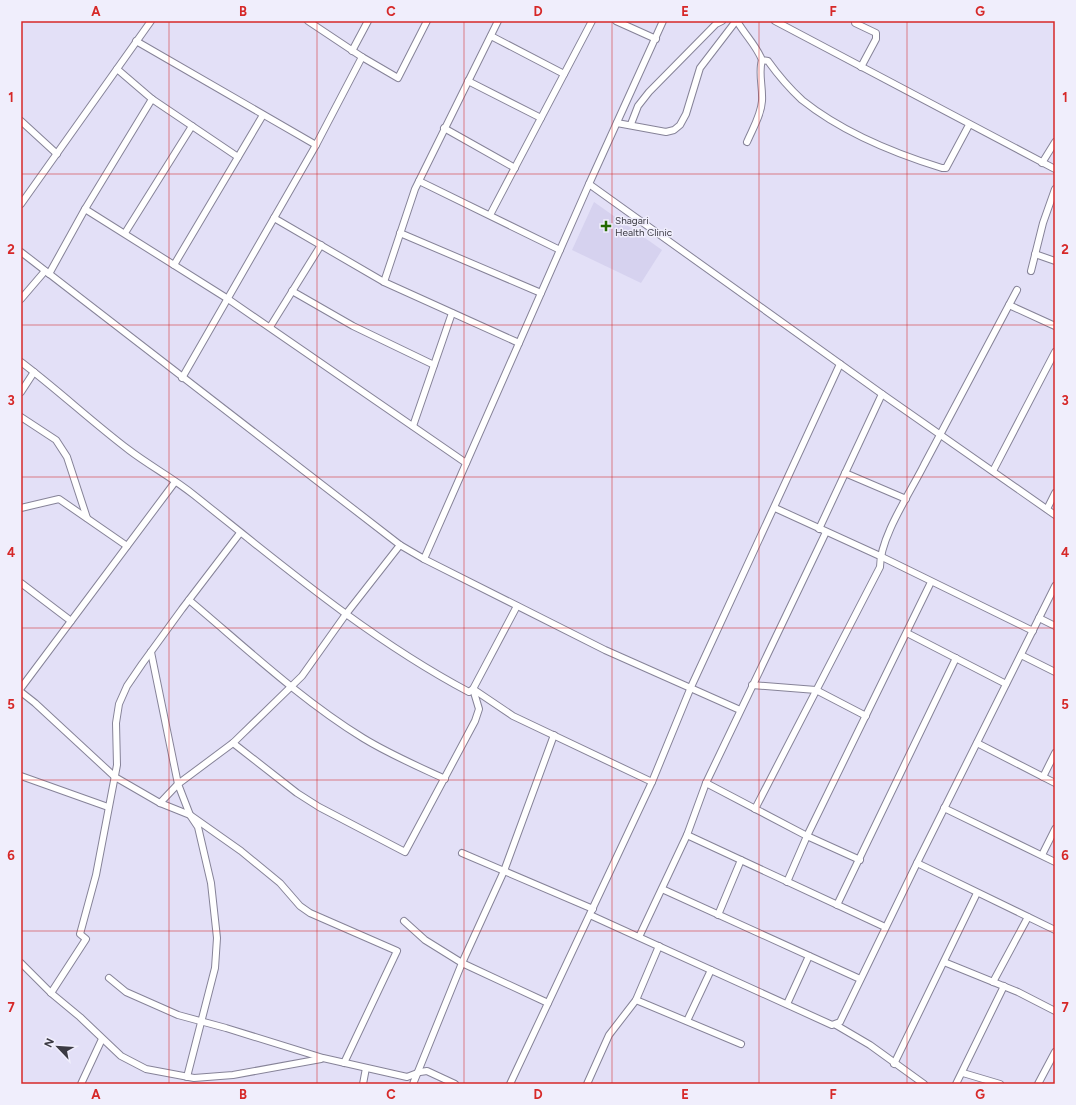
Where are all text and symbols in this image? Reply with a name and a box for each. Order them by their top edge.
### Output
text: A [91,4,101,19]
text: B [239,4,247,19]
text: C [386,4,396,19]
text: D [533,4,543,19]
text: E [681,4,689,19]
text: F [829,4,837,19]
text: G [975,4,985,19]
text: 1 [8,90,14,105]
text: 1 [1062,90,1068,105]
place label: Shagari Health Clinic [615,214,673,239]
marker: Shagari Health Clinic [600,220,612,232]
text: 2 [7,242,15,257]
text: 2 [1061,242,1069,257]
text: 3 [7,393,15,408]
text: 3 [1061,393,1069,408]
text: 4 [7,545,15,560]
text: 4 [1061,545,1069,560]
text: 5 [7,697,15,712]
text: 5 [1061,697,1069,712]
text: 6 [7,848,15,863]
text: 6 [1061,848,1069,863]
text: 7 [7,1000,15,1015]
text: 7 [1061,1000,1069,1015]
north arrow [38,1027,78,1067]
text: N [42,1036,57,1050]
text: A [91,1087,101,1102]
text: B [239,1087,247,1102]
text: C [386,1087,396,1102]
text: D [533,1087,543,1102]
text: E [681,1087,689,1102]
text: F [829,1087,837,1102]
text: G [975,1087,985,1102]

